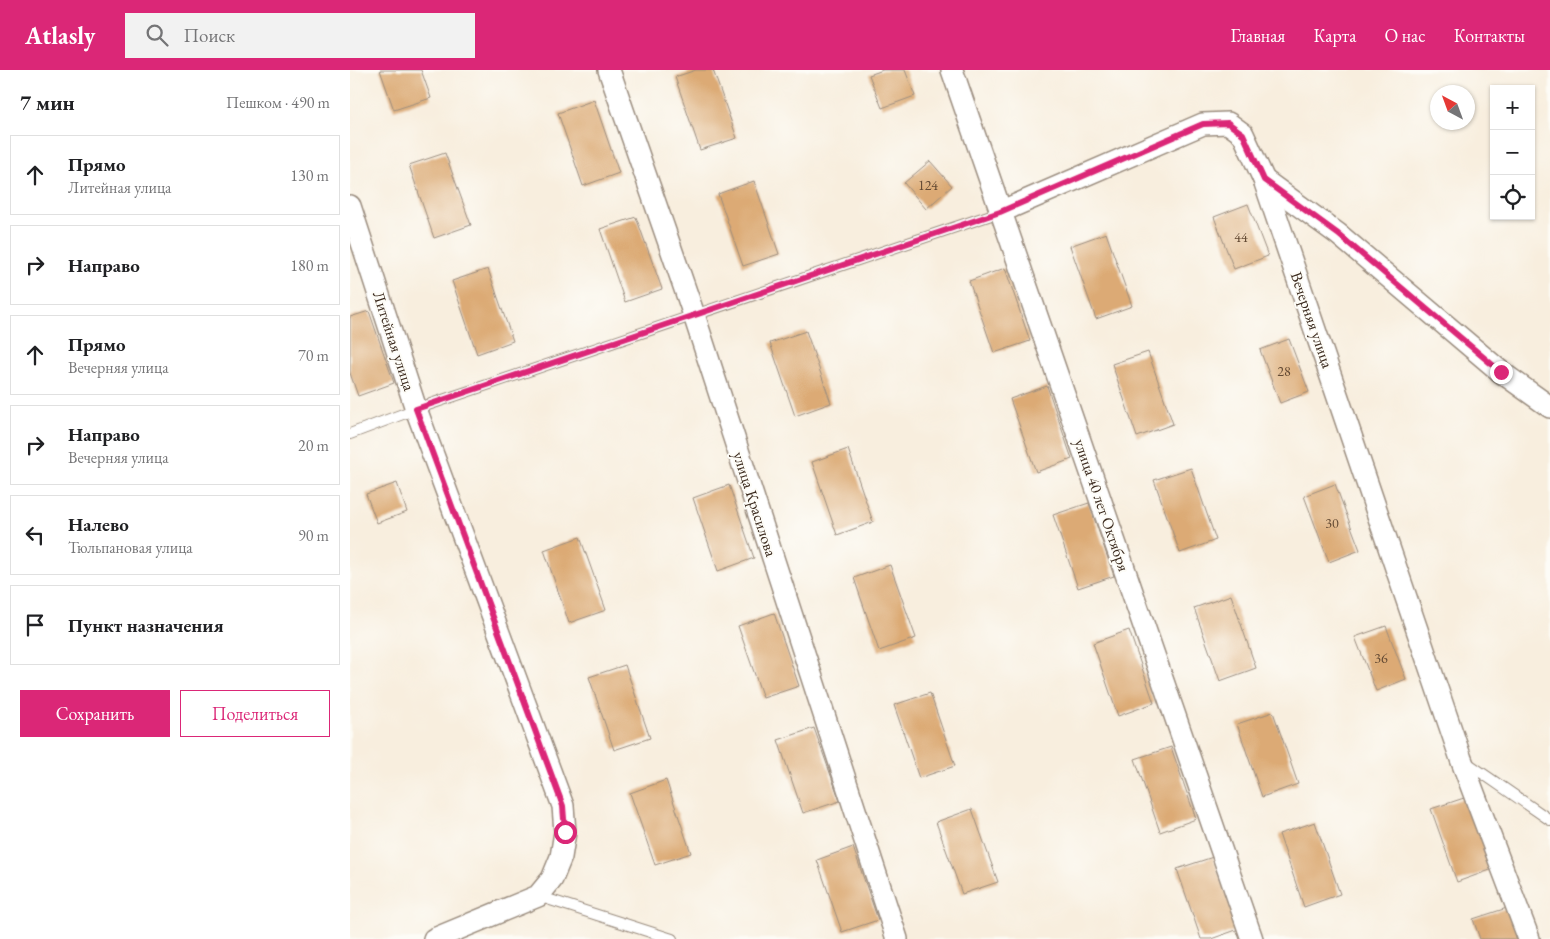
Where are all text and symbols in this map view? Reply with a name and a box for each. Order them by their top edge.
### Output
search box [125,13,475,58]
text: Atlasly [25,20,95,51]
icon: search [143,21,171,49]
text: Поиск [183,23,235,48]
text: Главная [1231,24,1285,47]
text: Карта [1313,24,1356,47]
text: О нас [1384,24,1426,47]
text: Контакты [1454,24,1525,47]
north arrow [1430,85,1475,130]
map controls [1490,85,1535,220]
button: + [1490,85,1535,130]
text: 7 мин [20,89,75,116]
text: Пешком · 490 m [226,92,330,113]
button: − [1490,130,1535,175]
text: Прямо [68,152,126,177]
icon: ahead [21,161,49,189]
text: 130 m [290,165,329,186]
button: locate [1490,175,1535,220]
house number: 124 [918,176,938,194]
text: Литейная улица [68,177,172,198]
house number: 44 [1234,228,1248,246]
icon: right [21,251,49,279]
text: Направо [68,253,140,278]
text: 180 m [290,255,329,276]
street label: Вечерняя улица [1286,269,1338,372]
street label: Литейная улица [368,289,420,394]
text: Прямо [68,332,126,357]
icon: ahead [21,341,49,369]
text: 70 m [298,345,329,366]
text: Вечерняя улица [68,357,169,378]
route end [1490,361,1513,384]
house number: 28 [1277,362,1291,380]
text: Направо [68,422,140,447]
icon: right [21,431,49,459]
text: 20 m [298,435,329,456]
street label: улица 40 лет Октября [1069,436,1135,574]
text: Вечерняя улица [68,447,169,468]
street label: улица Красилова [728,449,782,560]
text: Налево [68,512,129,537]
house number: 30 [1325,514,1339,532]
icon: left [21,521,49,549]
text: 90 m [298,525,329,546]
text: Тюльпановая улица [68,537,193,558]
icon: arrive [21,611,49,639]
text: Пункт назначения [68,613,224,638]
house number: 36 [1374,649,1388,667]
button: Сохранить [20,690,170,737]
button: Поделиться [180,690,330,737]
route start [554,821,577,844]

